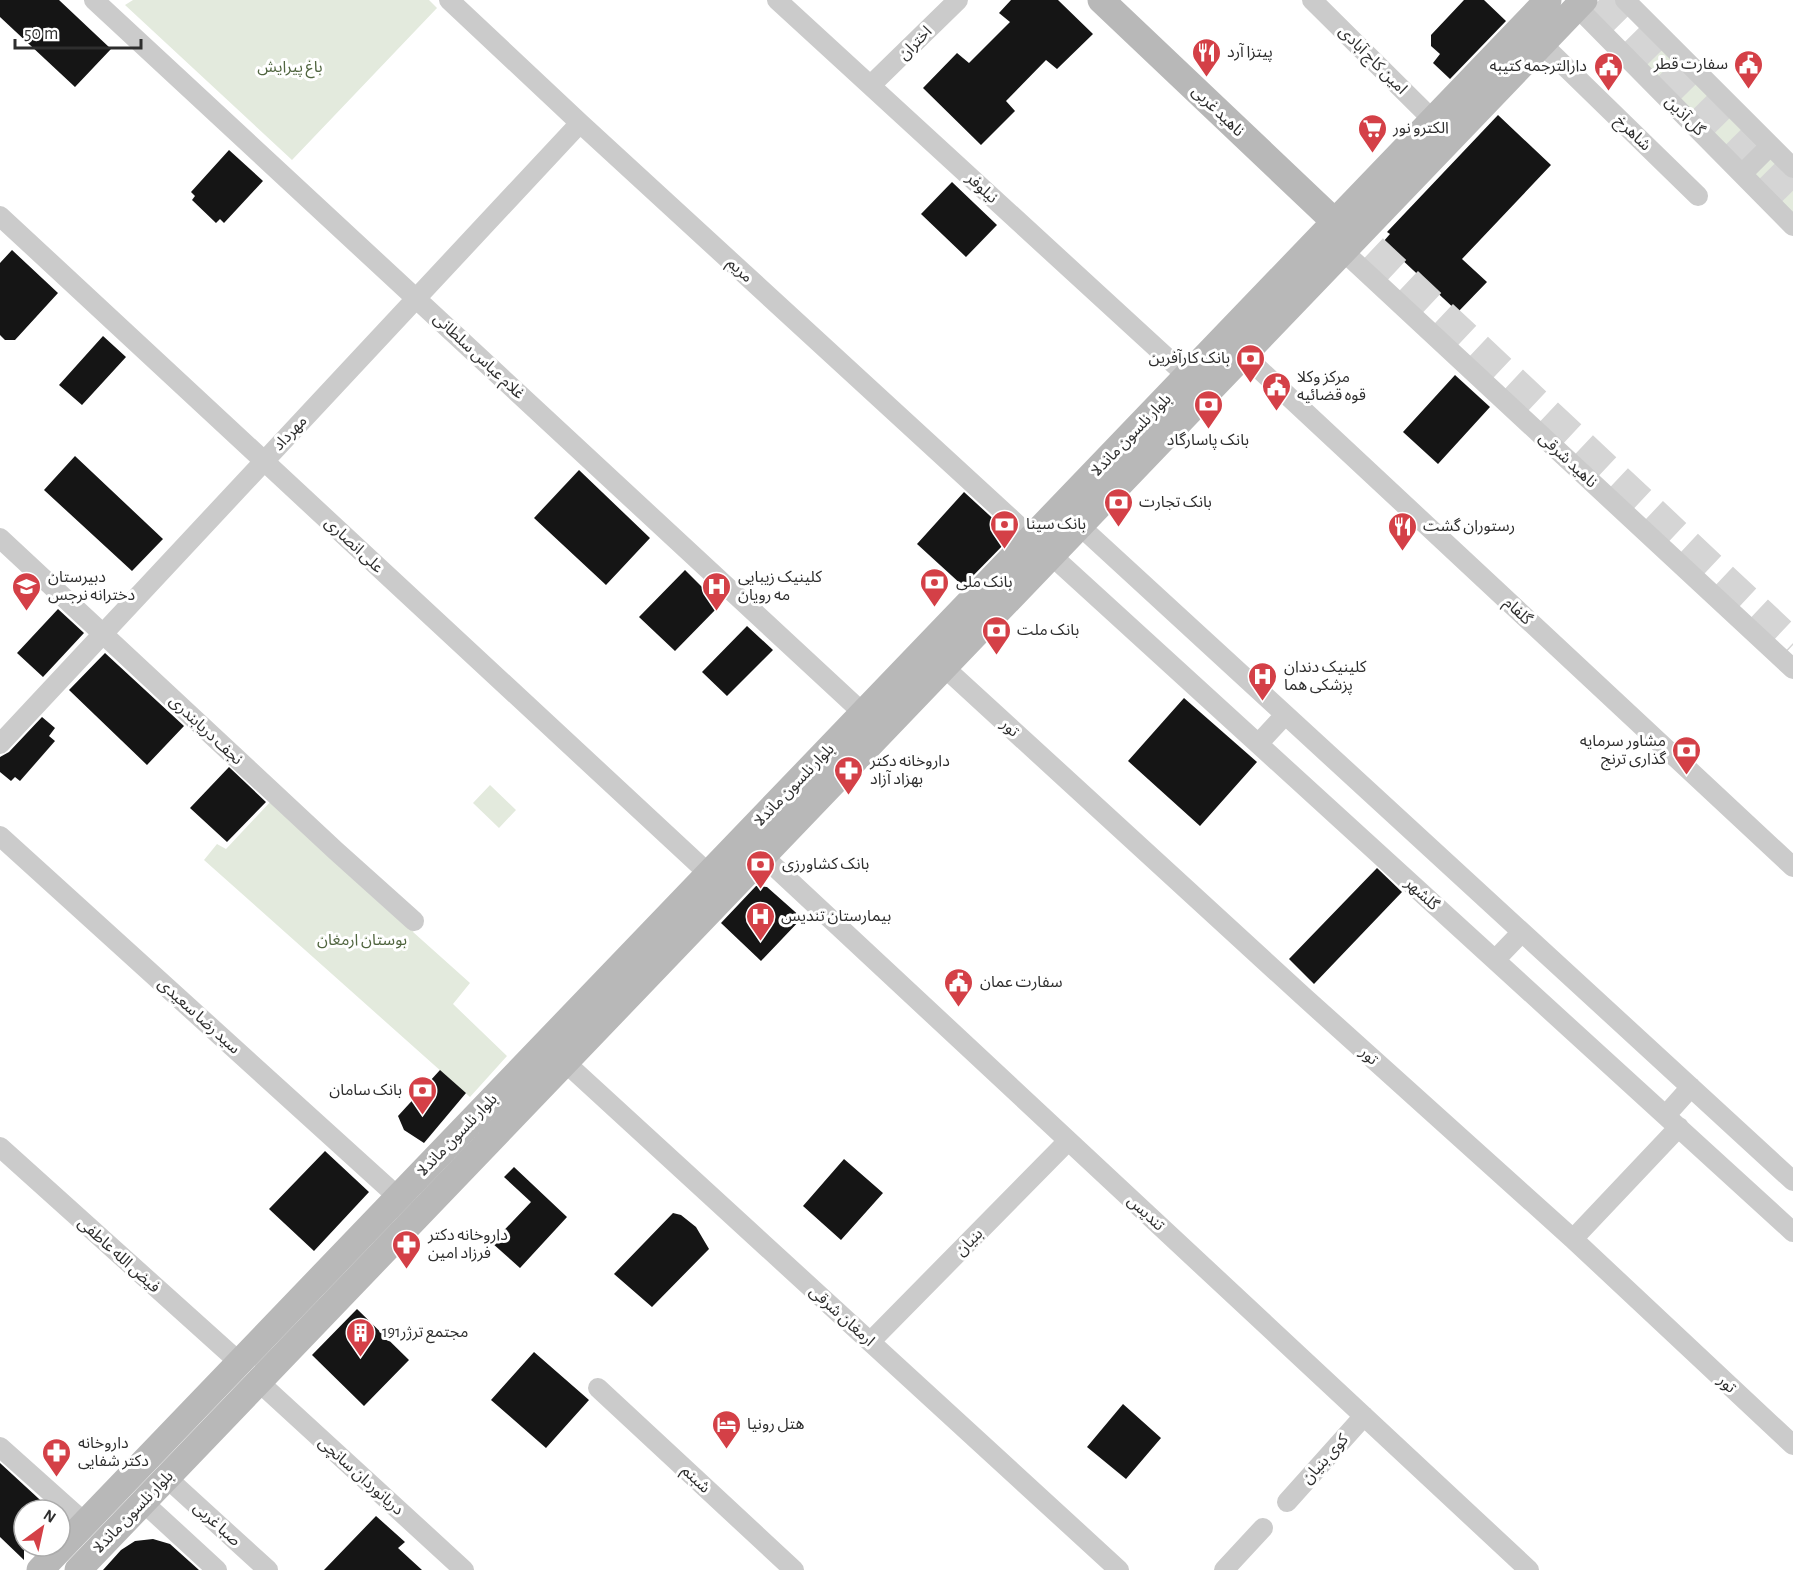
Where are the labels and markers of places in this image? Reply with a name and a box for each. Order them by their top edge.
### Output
restaurant icon: پیتزا آرد [1190,36,1222,78]
place label: پیتزا آرد [1227,43,1273,62]
public building icon: سفارت قطر [1733,48,1765,90]
public building icon: دارالترجمه کتیبه [1592,50,1624,92]
place label: سفارت قطر [1653,56,1728,73]
place label: دارالترجمه کتیبه [1490,58,1587,75]
supermarket icon: الكترو نور [1356,112,1388,154]
place label: الكترو نور [1392,120,1449,137]
bank icon: بانک کارآفرین [1235,342,1267,384]
place label: بانک کارآفرین [1149,349,1230,367]
place label: مرکز وکلا قوه قضائیه [1297,369,1366,404]
public building icon: مرکز وکلا قوه قضائیه [1260,370,1292,412]
bank icon: بانک پاسارگاد [1192,388,1224,430]
place label: بانک پاسارگاد [1167,431,1249,450]
bank icon: بانک تجارت [1102,486,1134,528]
place label: بانک تجارت [1139,494,1212,511]
bank icon: بانک سینا [989,508,1021,550]
restaurant icon: رستوران گشت [1386,510,1418,552]
place label: بانک سینا [1026,516,1086,532]
place label: رستوران گشت [1423,517,1515,535]
bank icon: بانک ملی [919,566,951,608]
place label: دبیرستان دخترانه نرجس [48,569,135,604]
place label: کلینیک زیبایی مه رویان [738,569,822,604]
school or university icon: دبیرستان دخترانه نرجس [11,570,43,612]
hospital icon: کلینیک زیبایی مه رویان [701,570,733,612]
place label: بانک ملی [956,574,1012,591]
bank icon: بانک ملت [980,614,1012,656]
place label: بانک ملت [1017,622,1079,638]
place label: کلینیک دندان پزشکی هما [1284,659,1367,695]
hospital icon: کلینیک دندان پزشکی هما [1247,660,1279,702]
place label: مشاور سرمایه گذاری ترنج [1580,733,1666,771]
bank icon: مشاور سرمایه گذاری ترنج [1671,734,1703,776]
place label: داروخانه دکتر بهزاد آزاد [869,753,950,788]
pharmacy icon: داروخانه دکتر بهزاد آزاد [833,754,865,796]
bank icon: بانک کشاورزی [745,848,777,890]
place label: بانک کشاورزی [782,856,869,873]
hospital icon: بیمارستان تندیس [744,900,776,942]
place label: بیمارستان تندیس [781,908,891,925]
public building icon: سفارت عمان [943,966,975,1008]
place label: سفارت عمان [980,974,1062,991]
bank icon: بانک سامان [407,1074,439,1116]
place label: بانک سامان [329,1082,402,1099]
place label: داروخانه دکتر فرزاد امین [427,1227,508,1262]
pharmacy icon: داروخانه دکتر فرزاد امین [391,1228,423,1270]
building icon: مجتمع ترژر191 [345,1316,377,1358]
place label: مجتمع ترژر191 [382,1324,468,1344]
hotel icon: هتل رونیا [710,1408,742,1450]
place label: هتل رونیا [747,1416,804,1433]
place label: داروخانه دکتر شفایی [78,1435,149,1470]
pharmacy icon: داروخانه دکتر شفایی [41,1436,73,1478]

